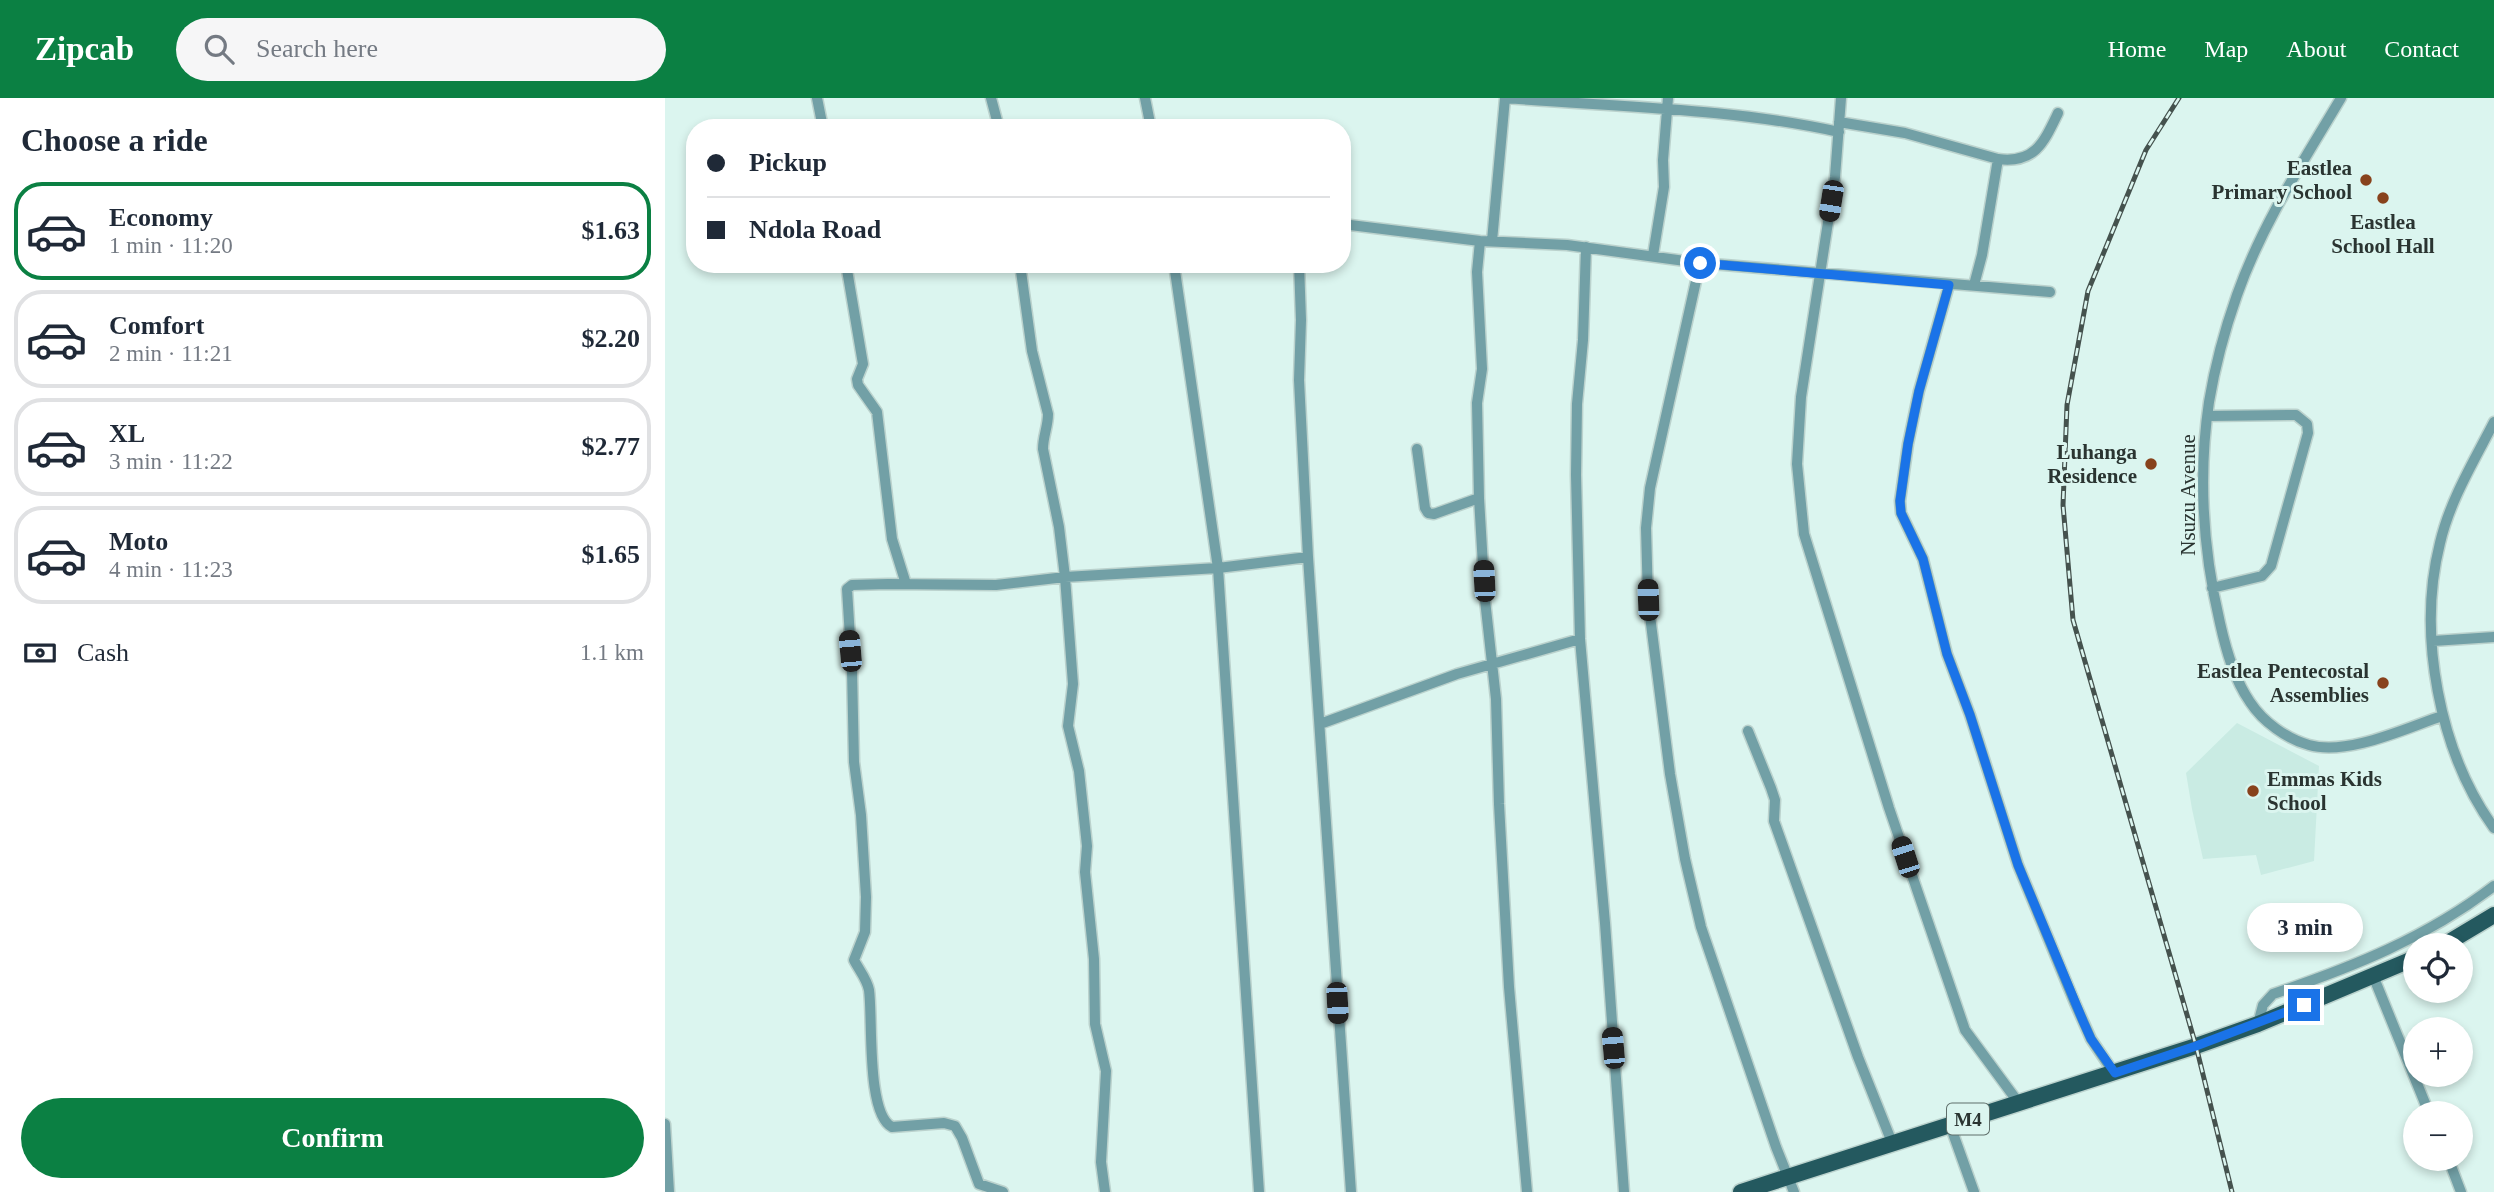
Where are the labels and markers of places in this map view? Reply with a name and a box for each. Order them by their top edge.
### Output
place label: Eastlea Primary School [2211,156,2352,204]
marker: Eastlea Primary School [2358,172,2374,188]
marker: Eastlea School Hall [2375,190,2391,206]
place label: Eastlea School Hall [2331,210,2435,258]
place label: Luhanga Residence [2047,440,2137,488]
marker: Luhanga Residence [2143,456,2159,472]
place label: Eastlea Pentecostal Assemblies [2197,659,2369,707]
marker: Eastlea Pentecostal Assemblies [2375,675,2391,691]
place label: Emmas Kids School [2267,767,2382,815]
marker: Emmas Kids School [2245,783,2261,799]

